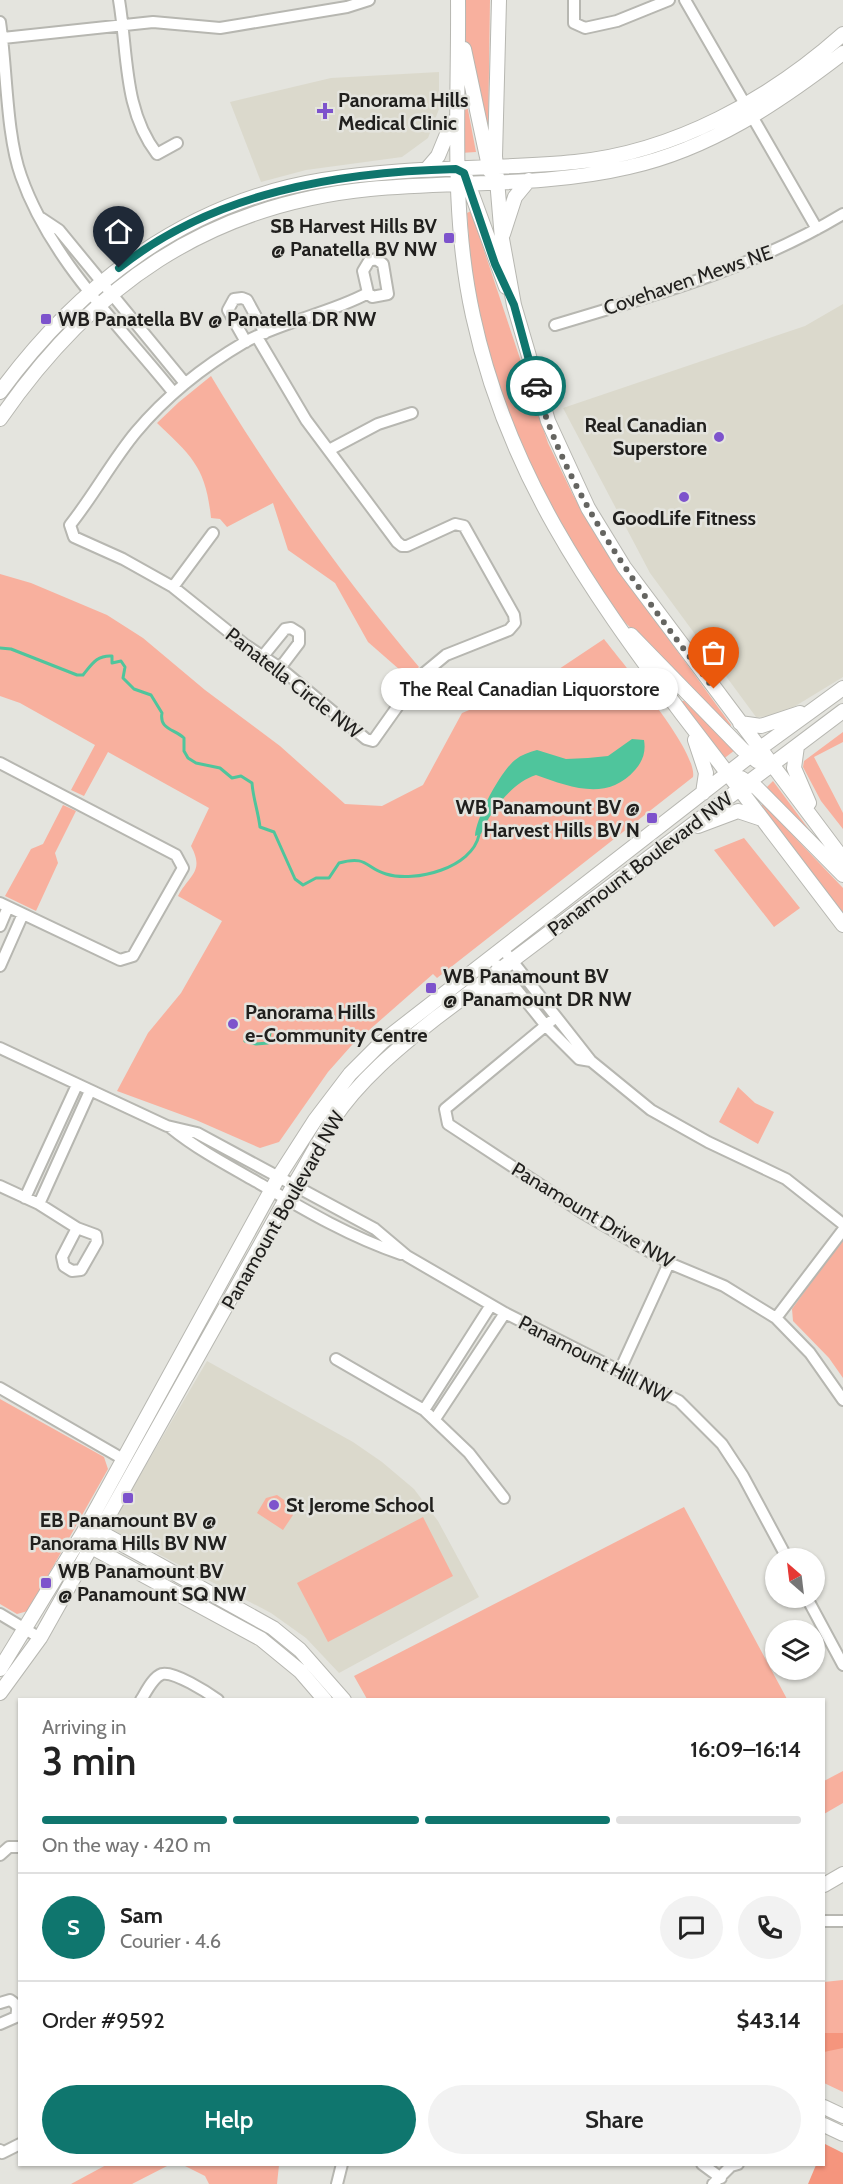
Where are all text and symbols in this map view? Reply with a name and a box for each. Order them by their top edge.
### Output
place label: Panorama Hills Medical Clinic [338,88,469,135]
marker: Panorama Hills Medical Clinic [316,102,334,120]
pin [93,206,144,268]
place label: SB Harvest Hills BV @ Panatella BV NW [270,214,438,261]
icon: home [102,215,135,248]
marker: SB Harvest Hills BV @ Panatella BV NW [442,231,456,245]
street label: Covehaven Mews NE [600,240,776,320]
place label: WB Panatella BV @ Panatella DR NW [58,307,377,331]
marker: WB Panatella BV @ Panatella DR NW [39,312,53,326]
courier [506,356,566,416]
icon: car [520,370,553,403]
place label: Real Canadian Superstore [584,413,707,460]
marker: Real Canadian Superstore [712,430,726,444]
marker: GoodLife Fitness [677,490,691,504]
place label: GoodLife Fitness [612,506,756,530]
street label: Panatella Circle NW [221,622,367,744]
pin [688,627,739,689]
icon: bag [697,636,730,669]
callout: The Real Canadian Liquorstore [381,668,678,710]
text: The Real Canadian Liquorstore [399,677,660,701]
street label: Panamount Boulevard NW [543,787,737,941]
place label: WB Panamount BV @ Harvest Hills BV N [455,795,640,842]
marker: WB Panamount BV @ Harvest Hills BV N [645,811,659,825]
place label: WB Panamount BV @ Panamount DR NW [443,964,632,1011]
marker: WB Panamount BV @ Panamount DR NW [424,981,438,995]
place label: Panorama Hills e-Community Centre [245,1000,428,1047]
marker: Panorama Hills e-Community Centre [226,1017,240,1031]
street label: Panamount Boulevard NW [216,1107,350,1313]
street label: Panamount Drive NW [507,1157,679,1273]
street label: Panamount Hill NW [515,1310,675,1408]
marker: EB Panamount BV @ Panorama Hills BV NW [121,1491,135,1505]
place label: St Jerome School [286,1493,434,1517]
marker: St Jerome School [267,1498,281,1512]
place label: EB Panamount BV @ Panorama Hills BV NW [29,1508,228,1555]
north arrow [765,1548,825,1608]
map controls [765,1548,825,1680]
place label: WB Panamount BV @ Panamount SQ NW [58,1559,247,1606]
marker: WB Panamount BV @ Panamount SQ NW [39,1576,53,1590]
button: layers [765,1620,825,1680]
text: Arriving in [42,1715,126,1739]
text: 16:09–16:14 [690,1736,801,1763]
text: 3 min [42,1737,136,1785]
text: On the way · 420 m [42,1833,211,1857]
button: chat [660,1896,723,1959]
button: phone [738,1896,801,1959]
text: Sam [120,1902,163,1929]
text: S [67,1914,80,1941]
text: Courier · 4.6 [120,1929,221,1953]
text: Order #9592 [42,2007,165,2034]
text: $43.14 [736,2007,801,2034]
button: Help [42,2085,416,2154]
button: Share [428,2085,801,2154]

